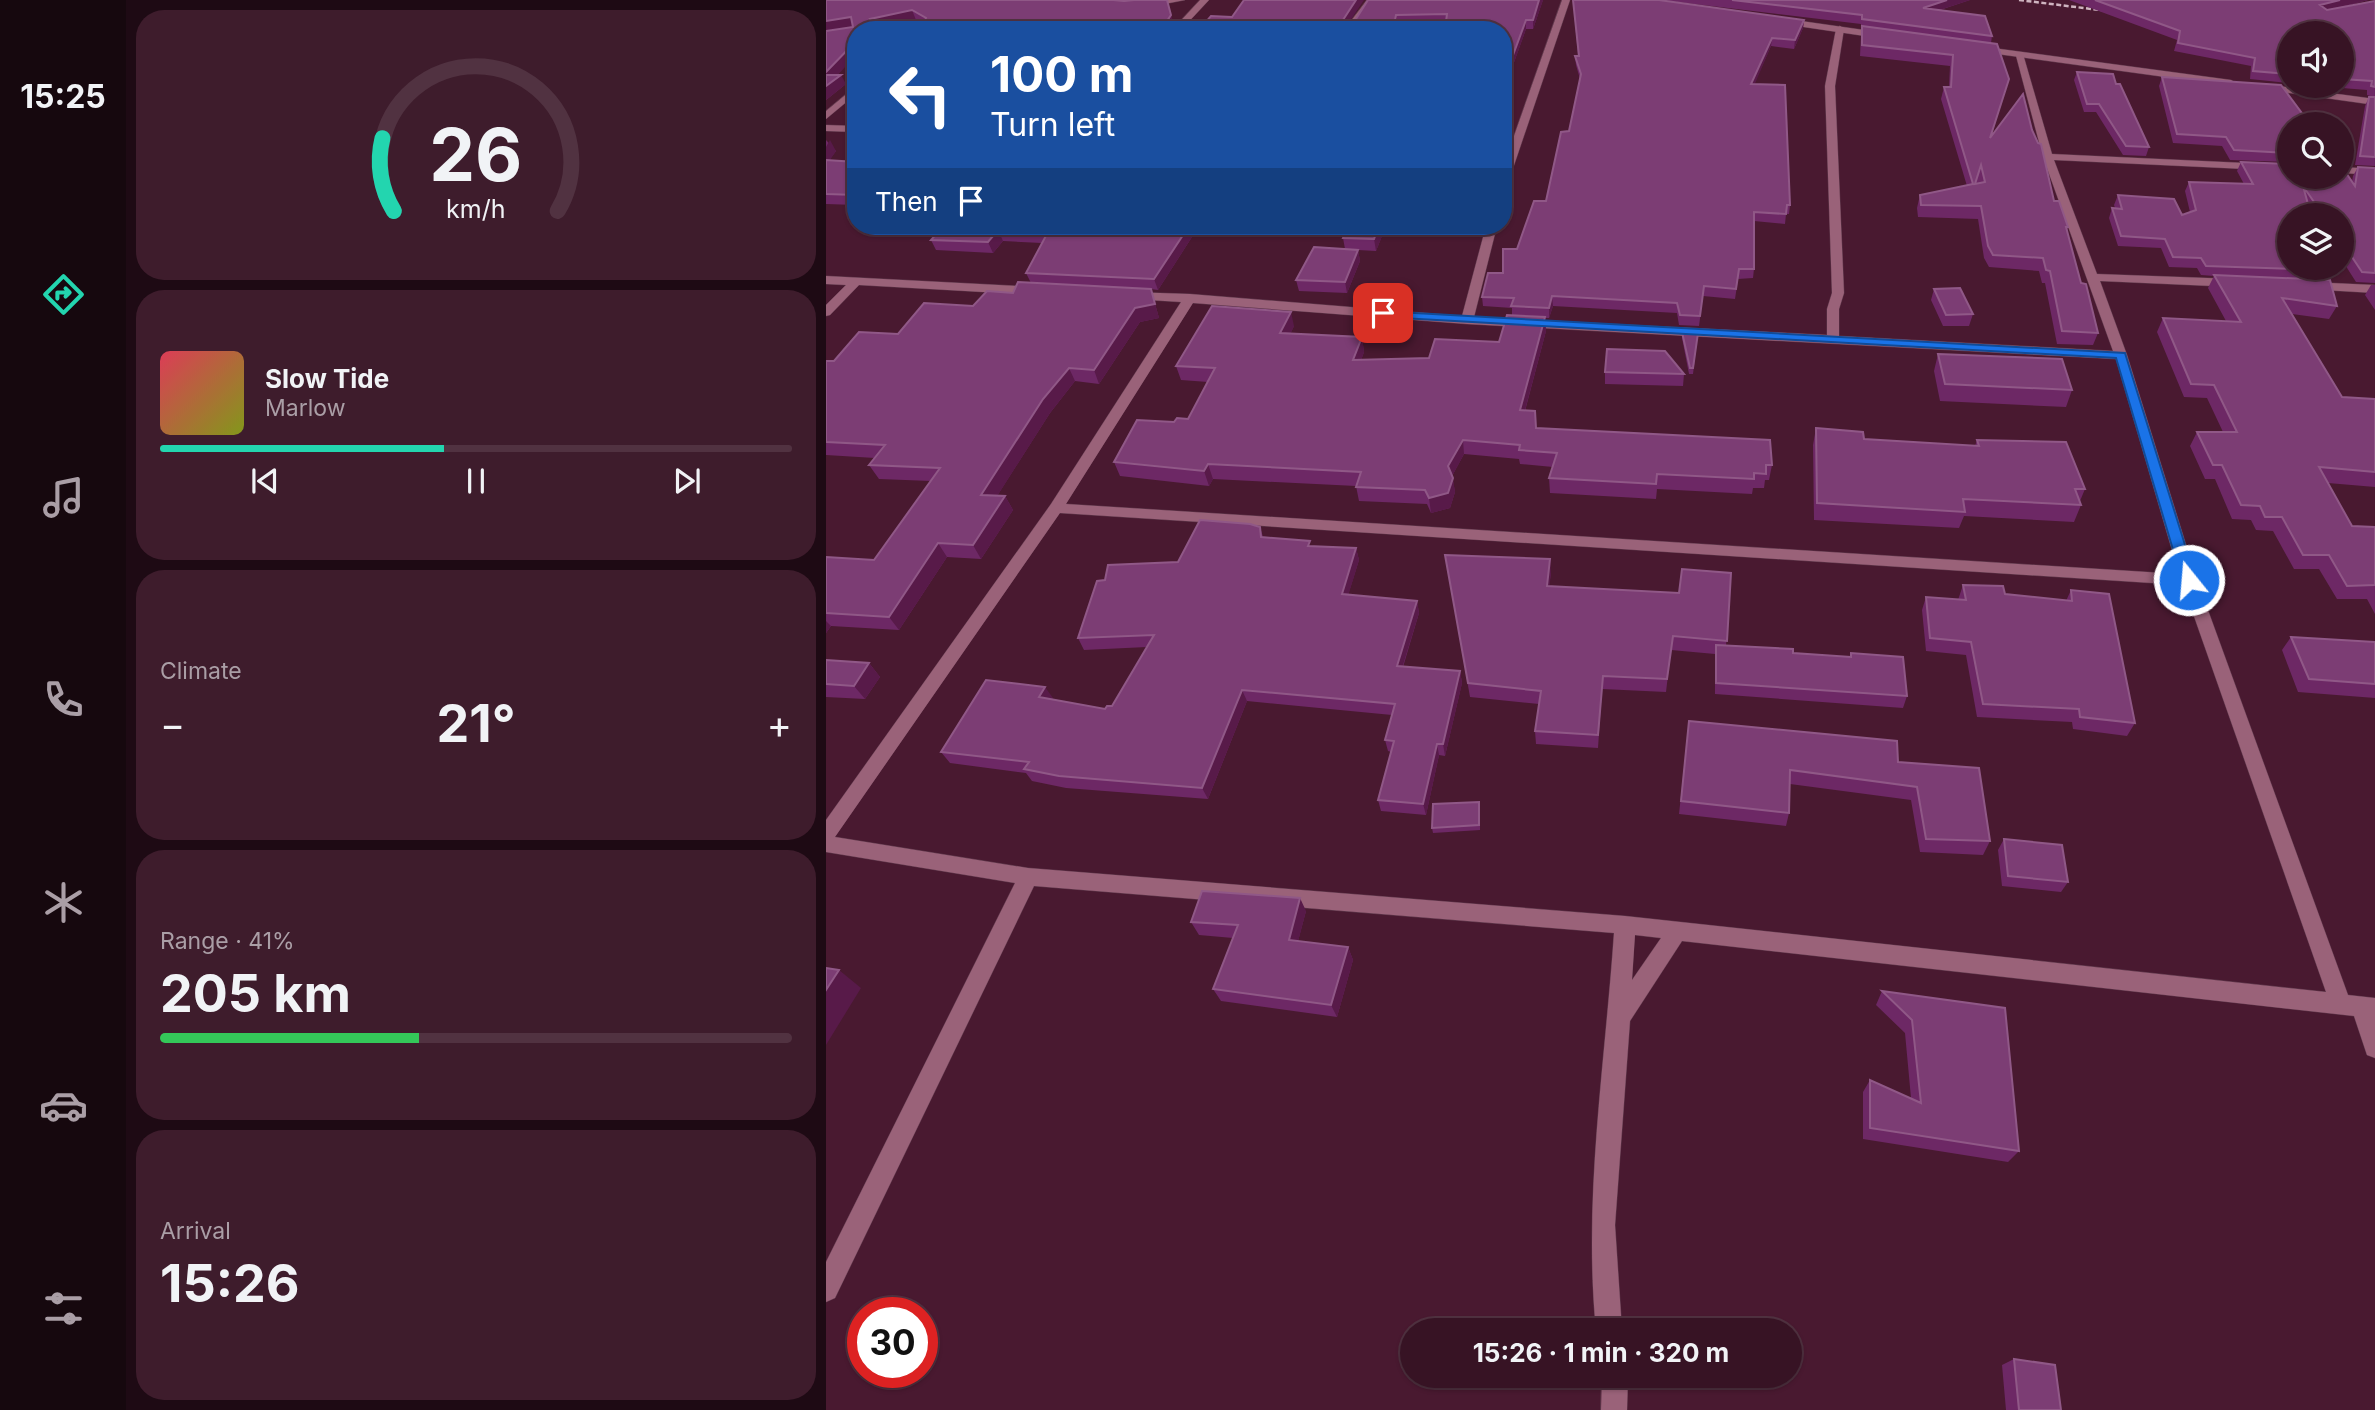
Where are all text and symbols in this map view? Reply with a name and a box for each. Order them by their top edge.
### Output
map controls [2277,21,2354,280]
button: sound [2277,21,2354,98]
text: 100 m [990,45,1134,104]
icon: left [875,49,966,140]
text: 15:25 [20,77,106,116]
text: Turn left [990,105,1115,144]
text: 26 [429,110,523,199]
button: search [2277,112,2354,189]
icon: arrive [952,182,990,220]
text: Then [875,186,938,217]
text: km/h [446,194,506,224]
button: layers [2277,203,2354,280]
icon: directions [39,270,88,319]
pin [1353,283,1413,343]
icon: arrive [1364,294,1402,332]
text: Slow Tide [265,363,389,394]
text: Marlow [265,394,345,422]
icon: previous [246,462,284,500]
icon: pause [457,462,495,500]
icon: next [668,462,706,500]
icon: music [39,473,88,522]
position arrow [2152,543,2226,617]
text: Climate [160,657,242,685]
icon: phone [39,675,88,724]
text: 21° [436,692,516,755]
text: − [160,701,185,747]
text: + [767,701,792,747]
icon: climate [39,878,88,927]
text: Range · 41% [160,927,295,955]
text: 205 km [160,962,351,1025]
icon: car [39,1081,88,1130]
text: Arrival [160,1217,231,1245]
text: 15:26 [160,1252,300,1315]
icon: filters [39,1284,88,1333]
speed limit sign: 30 [847,1297,938,1388]
text: 15:26 · 1 min · 320 m [1473,1337,1729,1368]

